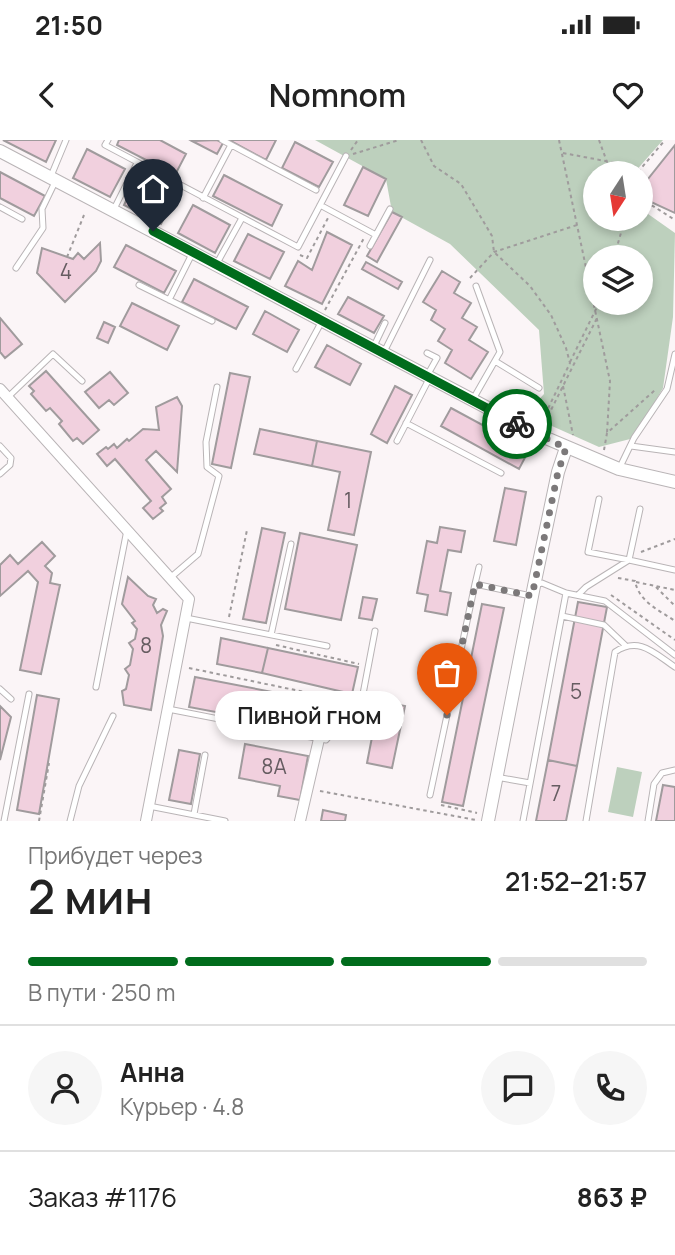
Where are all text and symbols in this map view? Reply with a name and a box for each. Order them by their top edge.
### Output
text: 21:50 [35,7,103,43]
text: Nomnom [269,73,406,117]
icon: back [28,76,66,114]
icon: heart [609,76,647,114]
pin [123,159,183,231]
north arrow [583,161,653,231]
map controls [583,161,653,315]
icon: home [134,170,172,208]
button: layers [583,245,653,315]
house number: 4 [60,257,72,285]
courier [482,389,552,459]
icon: bike [498,405,536,443]
house number: 1 [344,486,352,514]
house number: 8 [140,631,152,659]
pin [417,643,477,715]
icon: bag [428,654,466,692]
house number: 5 [570,677,582,705]
callout: Пивной гном [216,690,405,740]
text: Пивной гном [237,699,382,731]
house number: 8А [261,752,287,780]
house number: 7 [551,779,561,807]
text: Прибудет через [28,839,203,871]
text: 21:52–21:57 [505,863,647,899]
text: 2 мин [28,865,153,928]
text: В пути · 250 m [28,976,176,1008]
button: person [28,1051,102,1125]
button: chat [481,1051,555,1125]
button: phone [573,1051,647,1125]
text: Анна [120,1054,185,1090]
text: Курьер · 4.8 [120,1090,244,1122]
text: Заказ #1176 [28,1179,177,1215]
text: 863 ₽ [577,1179,647,1215]

